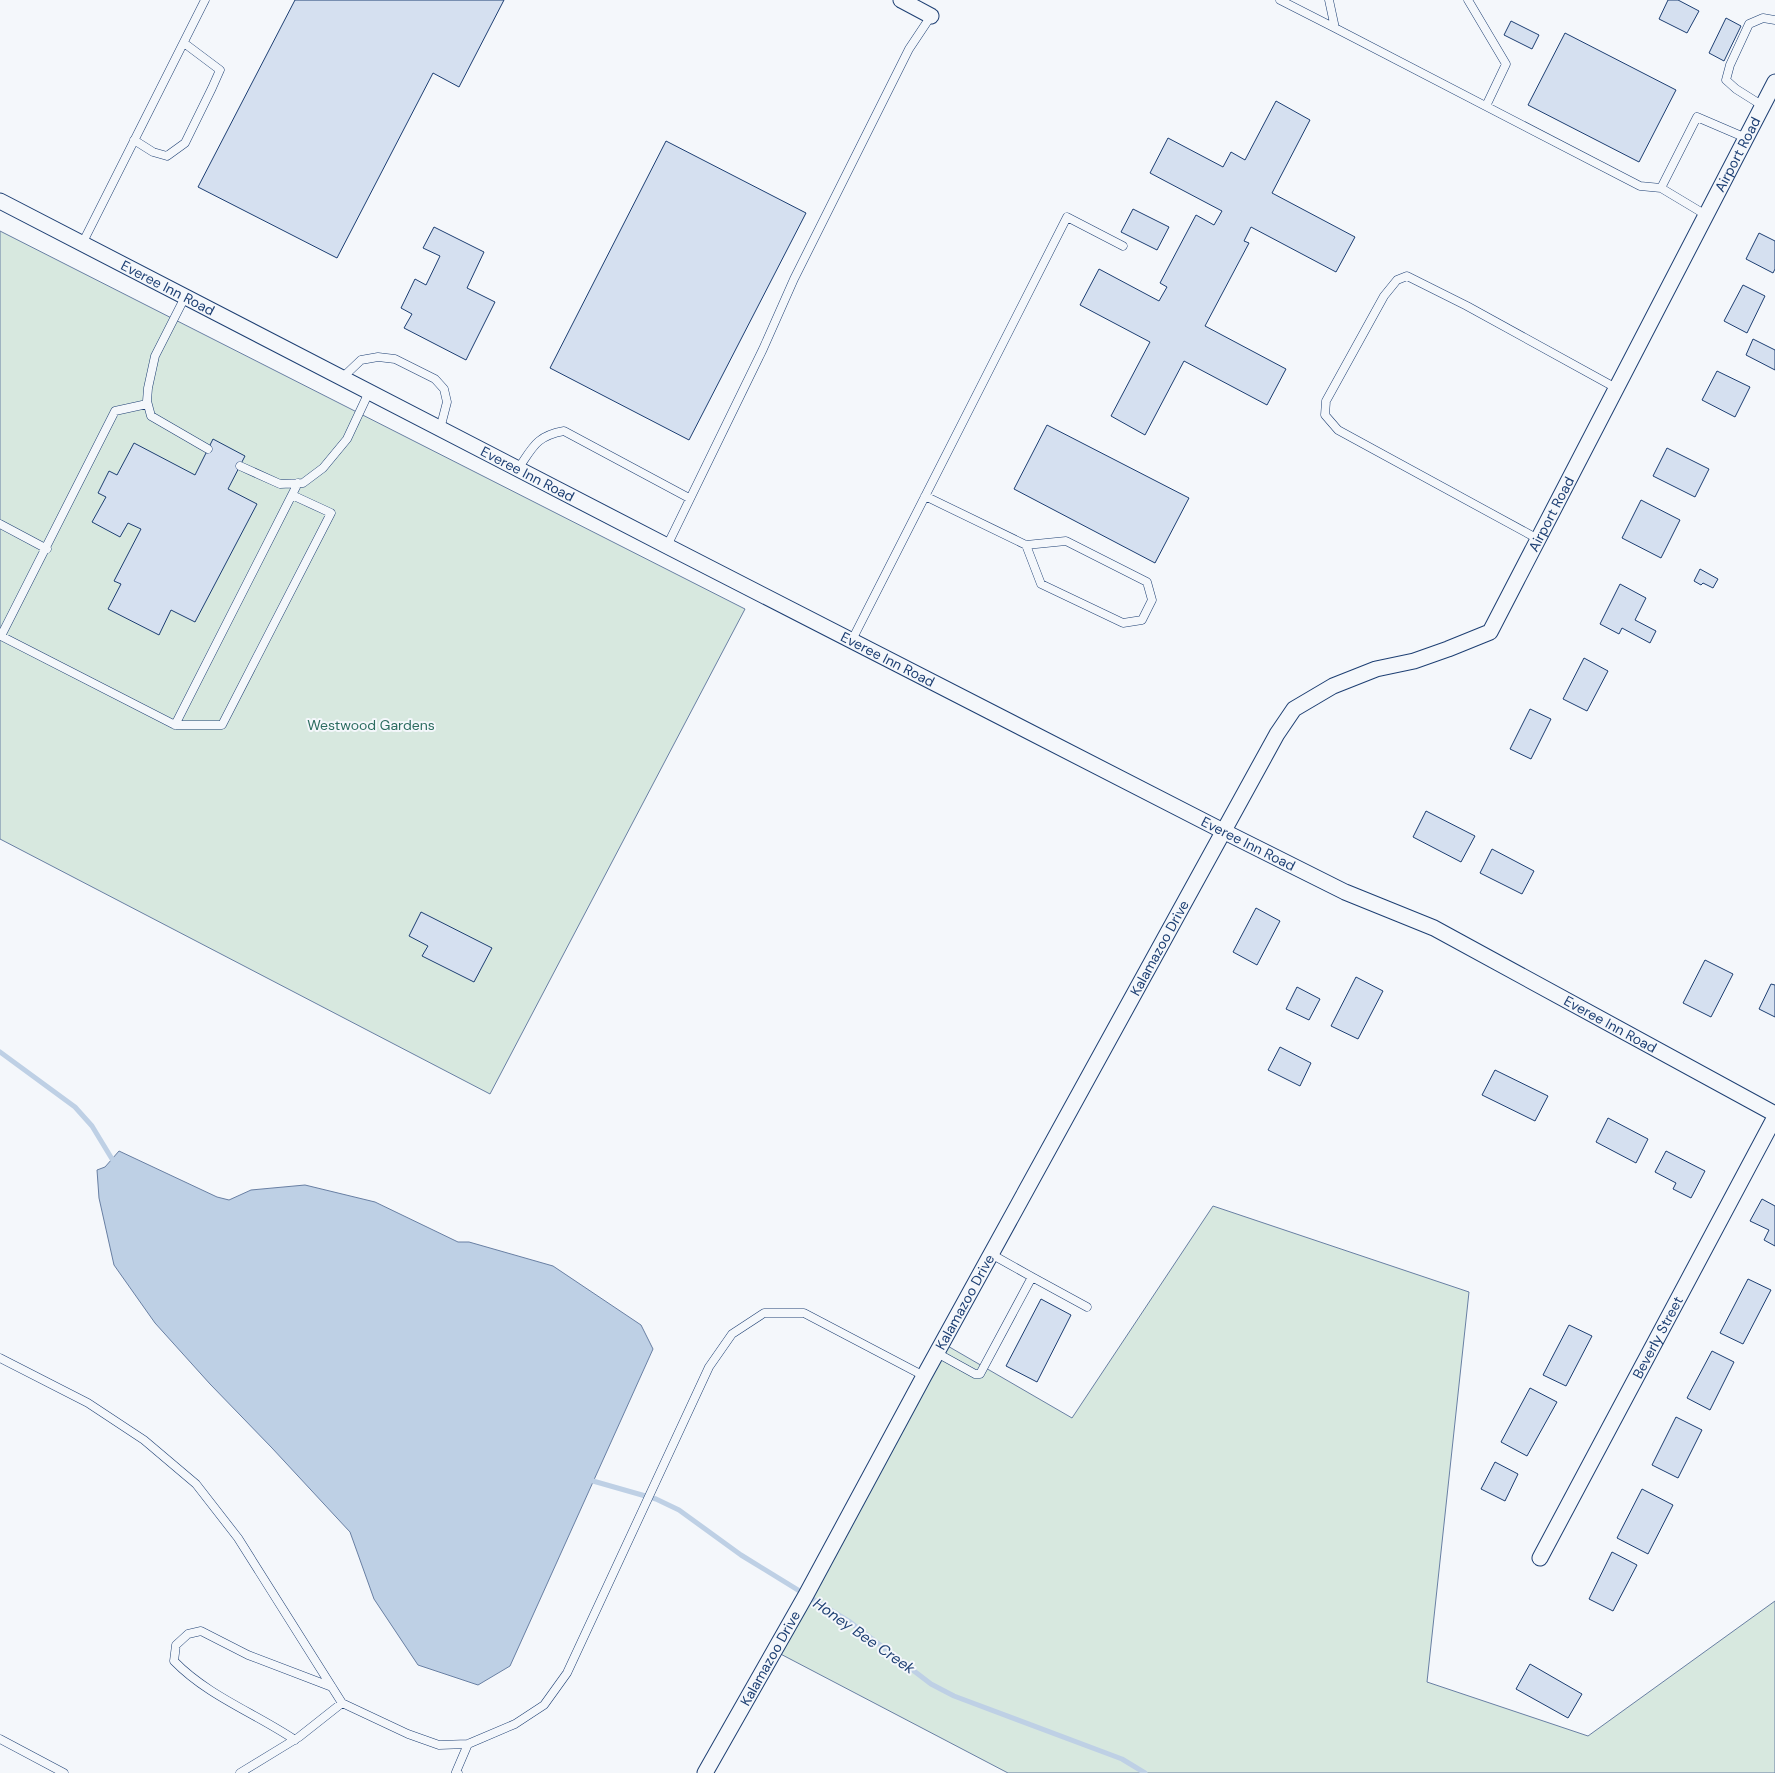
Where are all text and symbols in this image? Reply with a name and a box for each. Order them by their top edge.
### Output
street label: Airport Road [1711,114,1764,195]
street label: Everee Inn Road [118,256,218,320]
street label: Everee Inn Road [478,442,578,506]
street label: Airport Road [1524,473,1578,554]
street label: Everee Inn Road [838,628,938,691]
park label: Westwood Gardens [307,716,435,734]
street label: Everee Inn Road [1198,812,1298,875]
street label: Kalamazoo Drive [1126,897,1193,999]
street label: Everee Inn Road [1561,992,1660,1057]
street label: Kalamazoo Drive [931,1251,998,1353]
street label: Beverly Street [1628,1293,1687,1382]
water label: Honey Bee Creek [809,1593,919,1679]
street label: Kalamazoo Drive [736,1607,804,1709]

